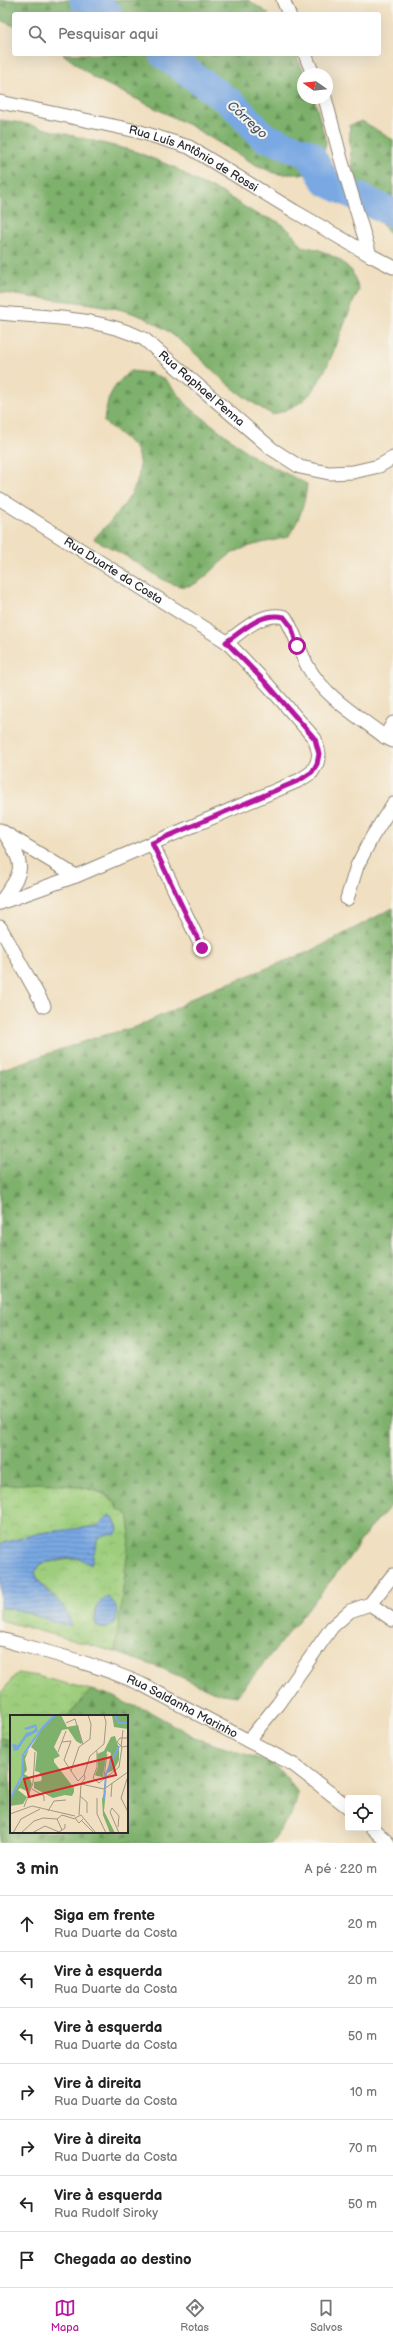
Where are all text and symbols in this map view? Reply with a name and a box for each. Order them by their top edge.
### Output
search box [12,12,381,56]
icon: search [26,23,48,45]
text: Pesquisar aqui [58,25,158,44]
north arrow [297,68,333,104]
water label: Córrego [224,97,271,142]
street label: Rua Luís Antônio de Rossi [127,122,261,195]
street label: Rua Raphael Penna [155,348,247,430]
street label: Rua Duarte da Costa [61,534,166,608]
route start [288,637,306,655]
route end [193,939,211,957]
street label: Rua Saldanha Marinho [124,1672,240,1742]
inset map [10,1715,128,1833]
map controls [345,1795,381,1831]
button: locate [345,1795,381,1831]
text: 3 min [16,1859,59,1879]
text: A pé · 220 m [304,1861,377,1877]
text: Siga em frente [54,1906,155,1925]
icon: ahead [16,1913,38,1935]
text: 20 m [347,1916,377,1932]
text: Rua Duarte da Costa [54,1925,177,1941]
text: Vire à esquerda [54,1962,162,1981]
icon: left [16,1969,38,1991]
text: 20 m [347,1972,377,1988]
text: Rua Duarte da Costa [54,1981,177,1997]
text: Vire à esquerda [54,2018,162,2037]
icon: left [16,2025,38,2047]
text: 50 m [348,2028,377,2044]
text: Rua Duarte da Costa [54,2037,177,2053]
text: Vire à direita [54,2074,141,2093]
icon: right [16,2081,38,2103]
text: 10 m [350,2084,377,2100]
text: Rua Duarte da Costa [54,2093,177,2109]
text: Vire à direita [54,2130,141,2149]
icon: right [16,2137,38,2159]
text: 70 m [349,2140,377,2156]
text: Rua Duarte da Costa [54,2149,177,2165]
text: Vire à esquerda [54,2186,162,2205]
icon: left [16,2193,38,2215]
text: 50 m [348,2196,377,2212]
text: Rua Rudolf Siroky [54,2205,158,2221]
icon: arrive [16,2249,38,2271]
text: Chegada ao destino [54,2250,192,2269]
tab: Mapa [51,2297,79,2334]
tab: Rotas [180,2297,209,2334]
tab: Salvos [310,2297,342,2334]

